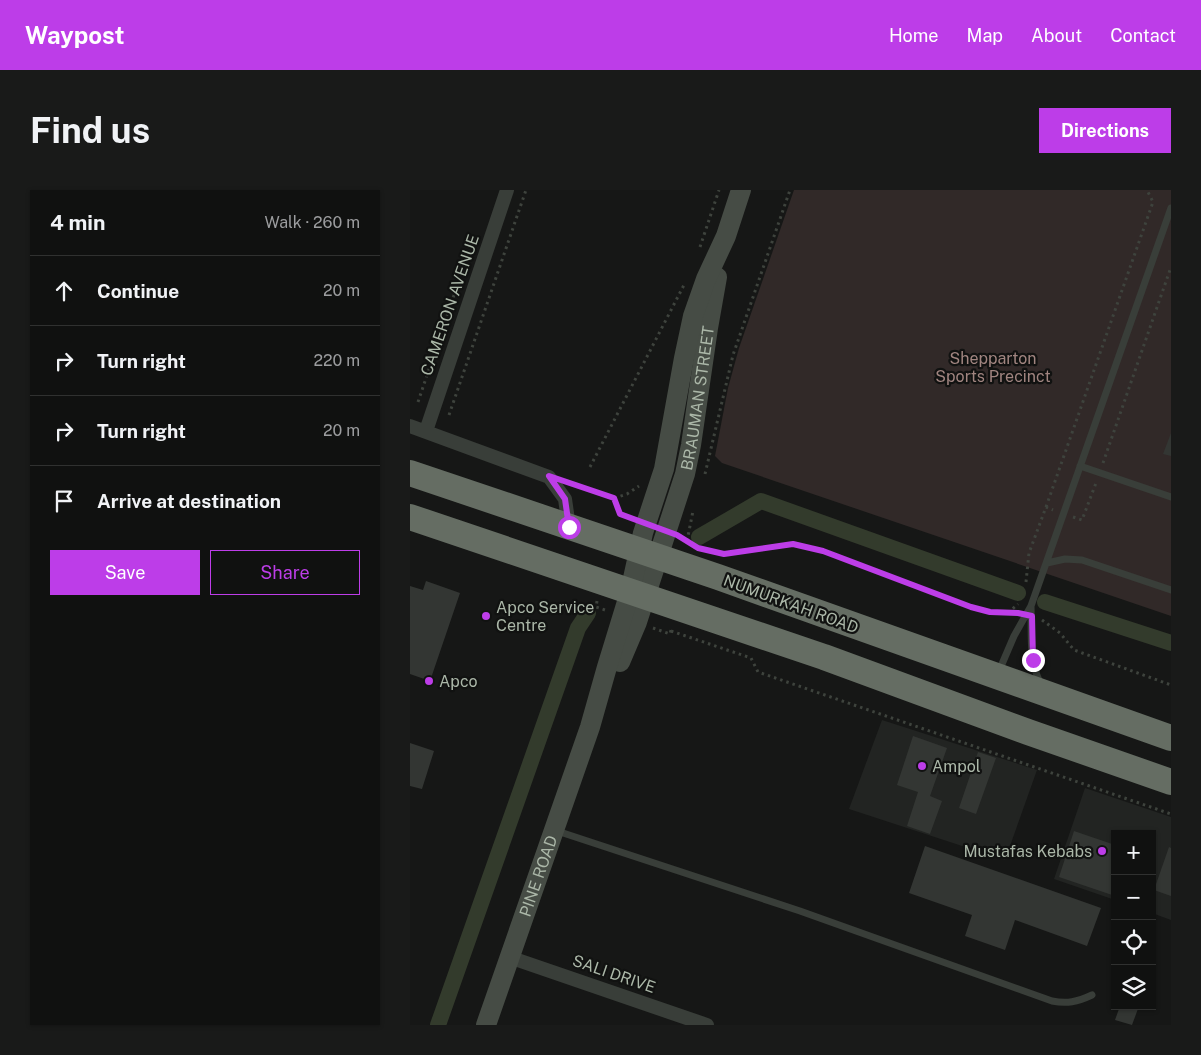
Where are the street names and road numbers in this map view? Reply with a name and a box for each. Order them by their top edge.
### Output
street label: CAMERON AVENUE [417,232,483,378]
street label: BRAUMAN STREET [677,324,718,472]
street label: NUMURKAH ROAD [721,571,861,637]
street label: PINE ROAD [515,833,561,919]
street label: SALI DRIVE [570,951,658,997]

